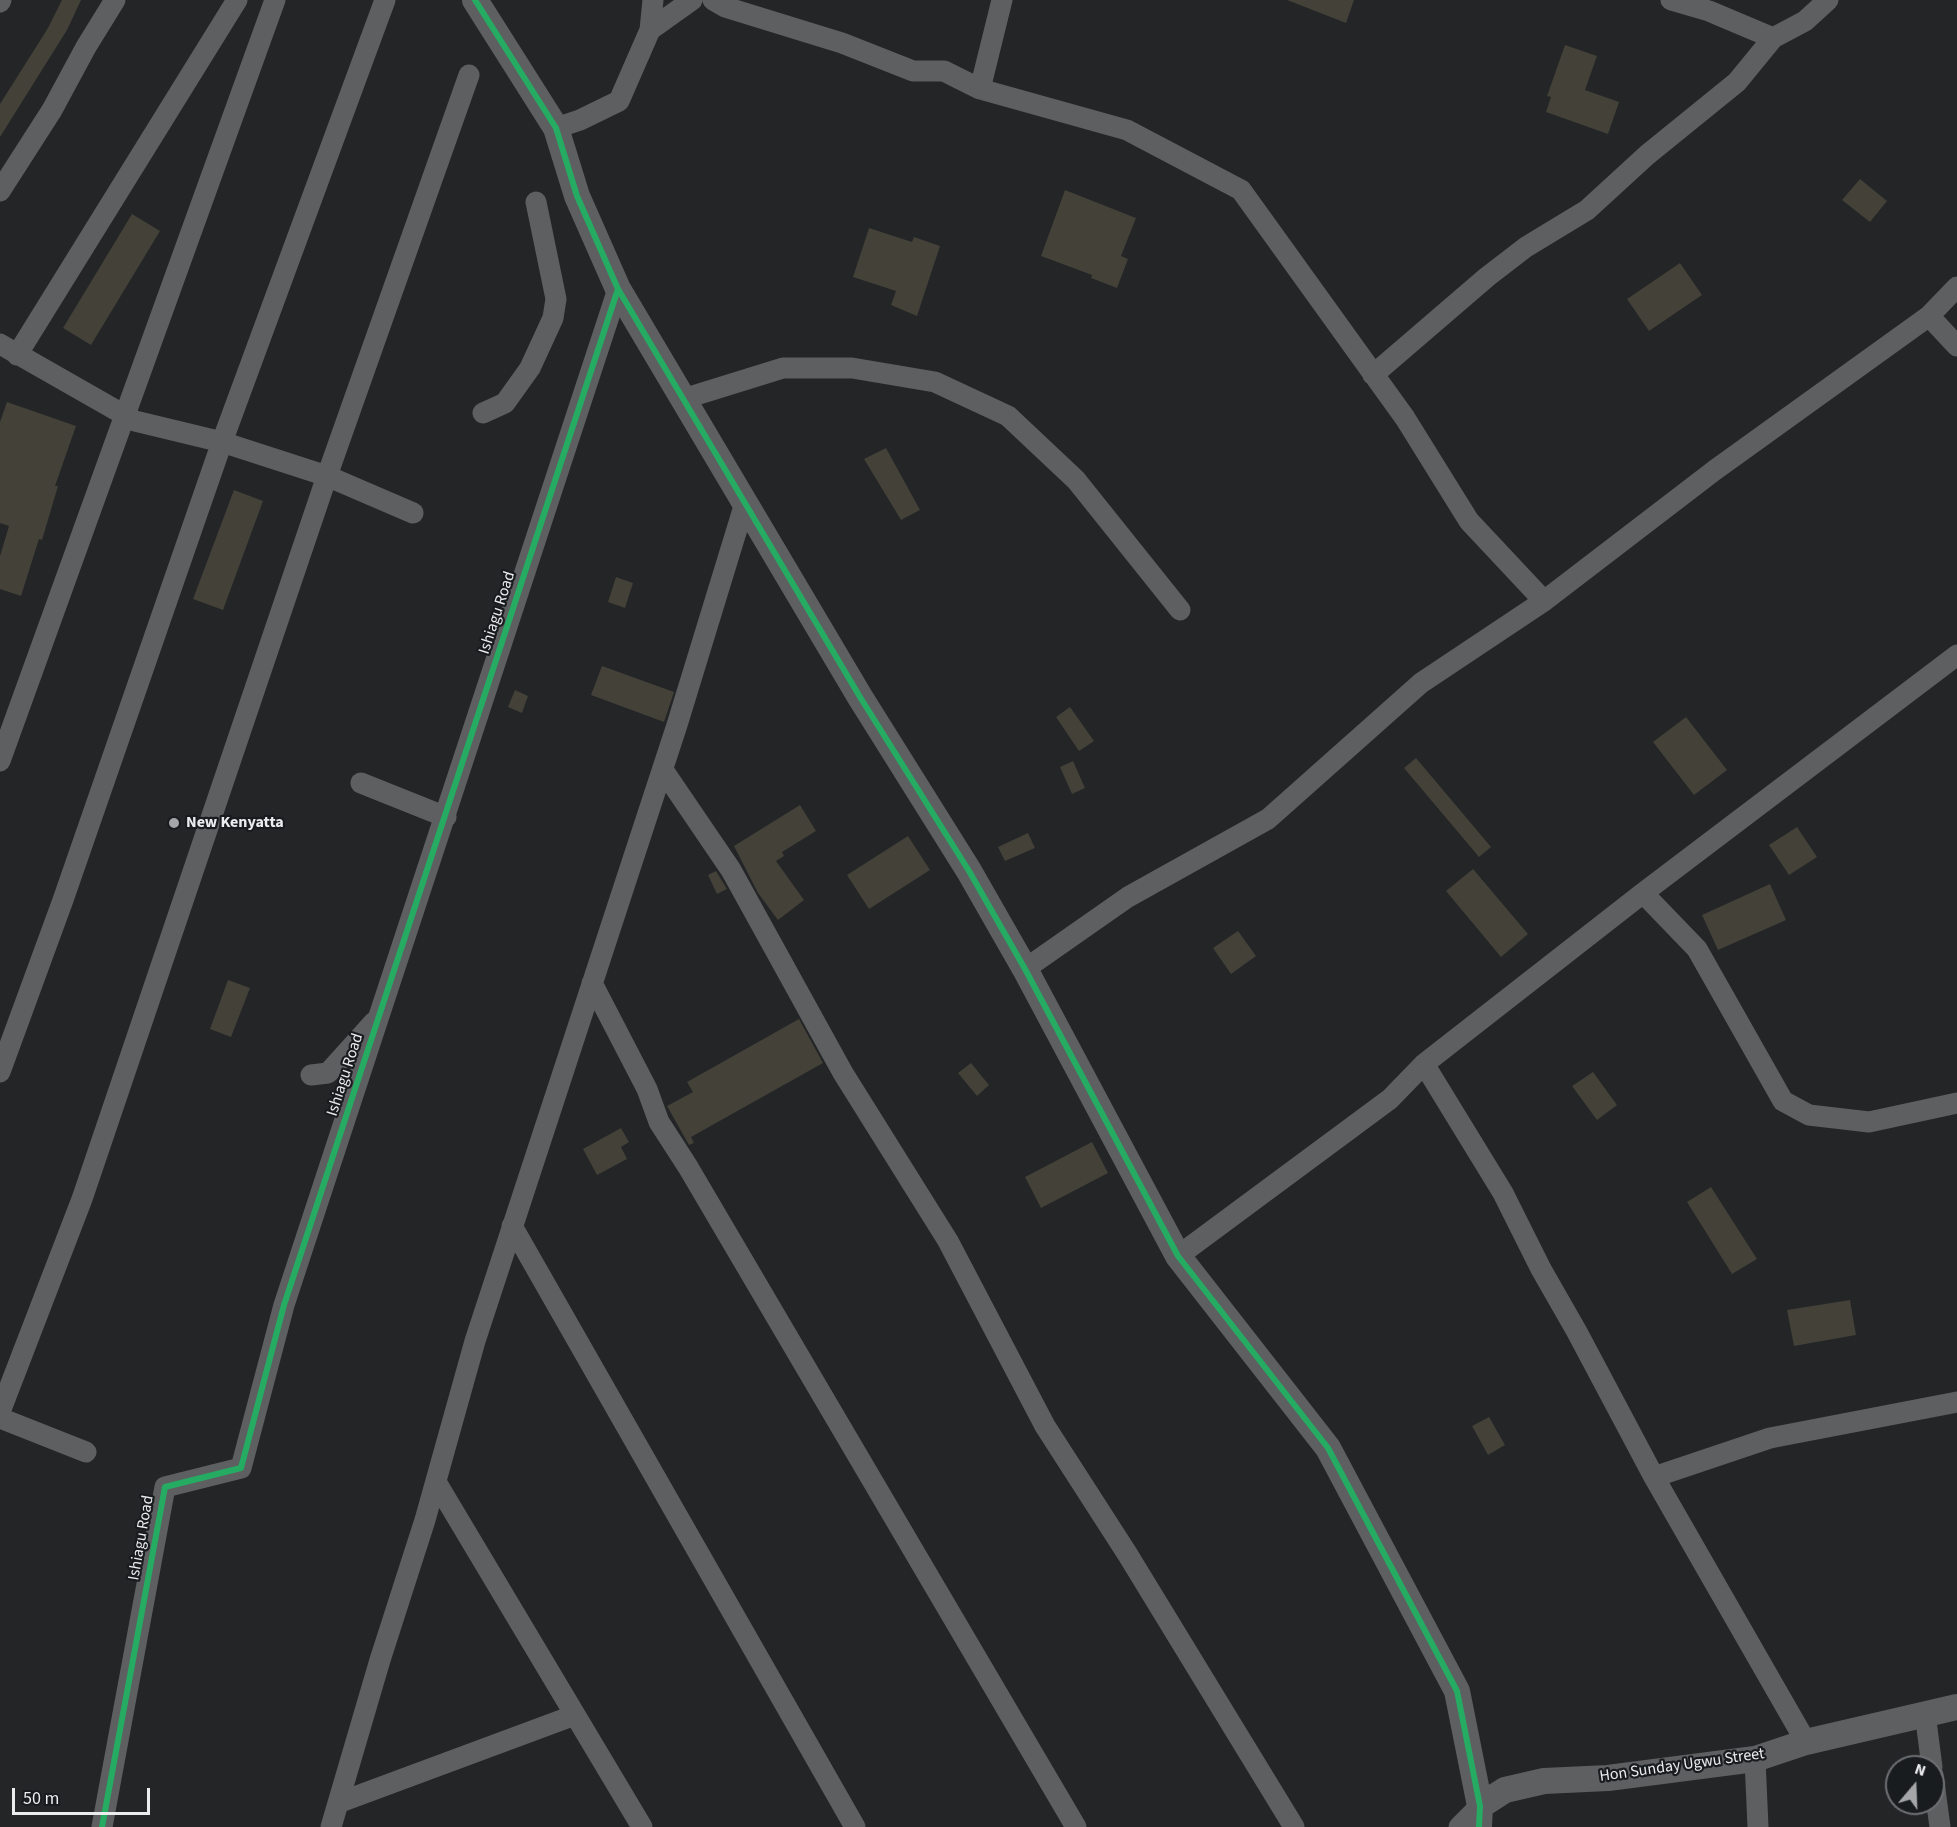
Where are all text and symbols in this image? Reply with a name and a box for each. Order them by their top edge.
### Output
street label: Ishiagu Road [476,569,520,657]
place label: New Kenyatta [186,813,284,833]
marker: New Kenyatta [167,816,181,830]
street label: Ishiagu Road [324,1031,368,1119]
street label: Ishiagu Road [125,1494,159,1582]
street label: Hon Sunday Ugwu Street [1598,1745,1766,1787]
north arrow [1885,1755,1945,1815]
text: N [1912,1758,1929,1782]
scale bar [15,1776,153,1814]
text: 50 m [23,1786,59,1811]

